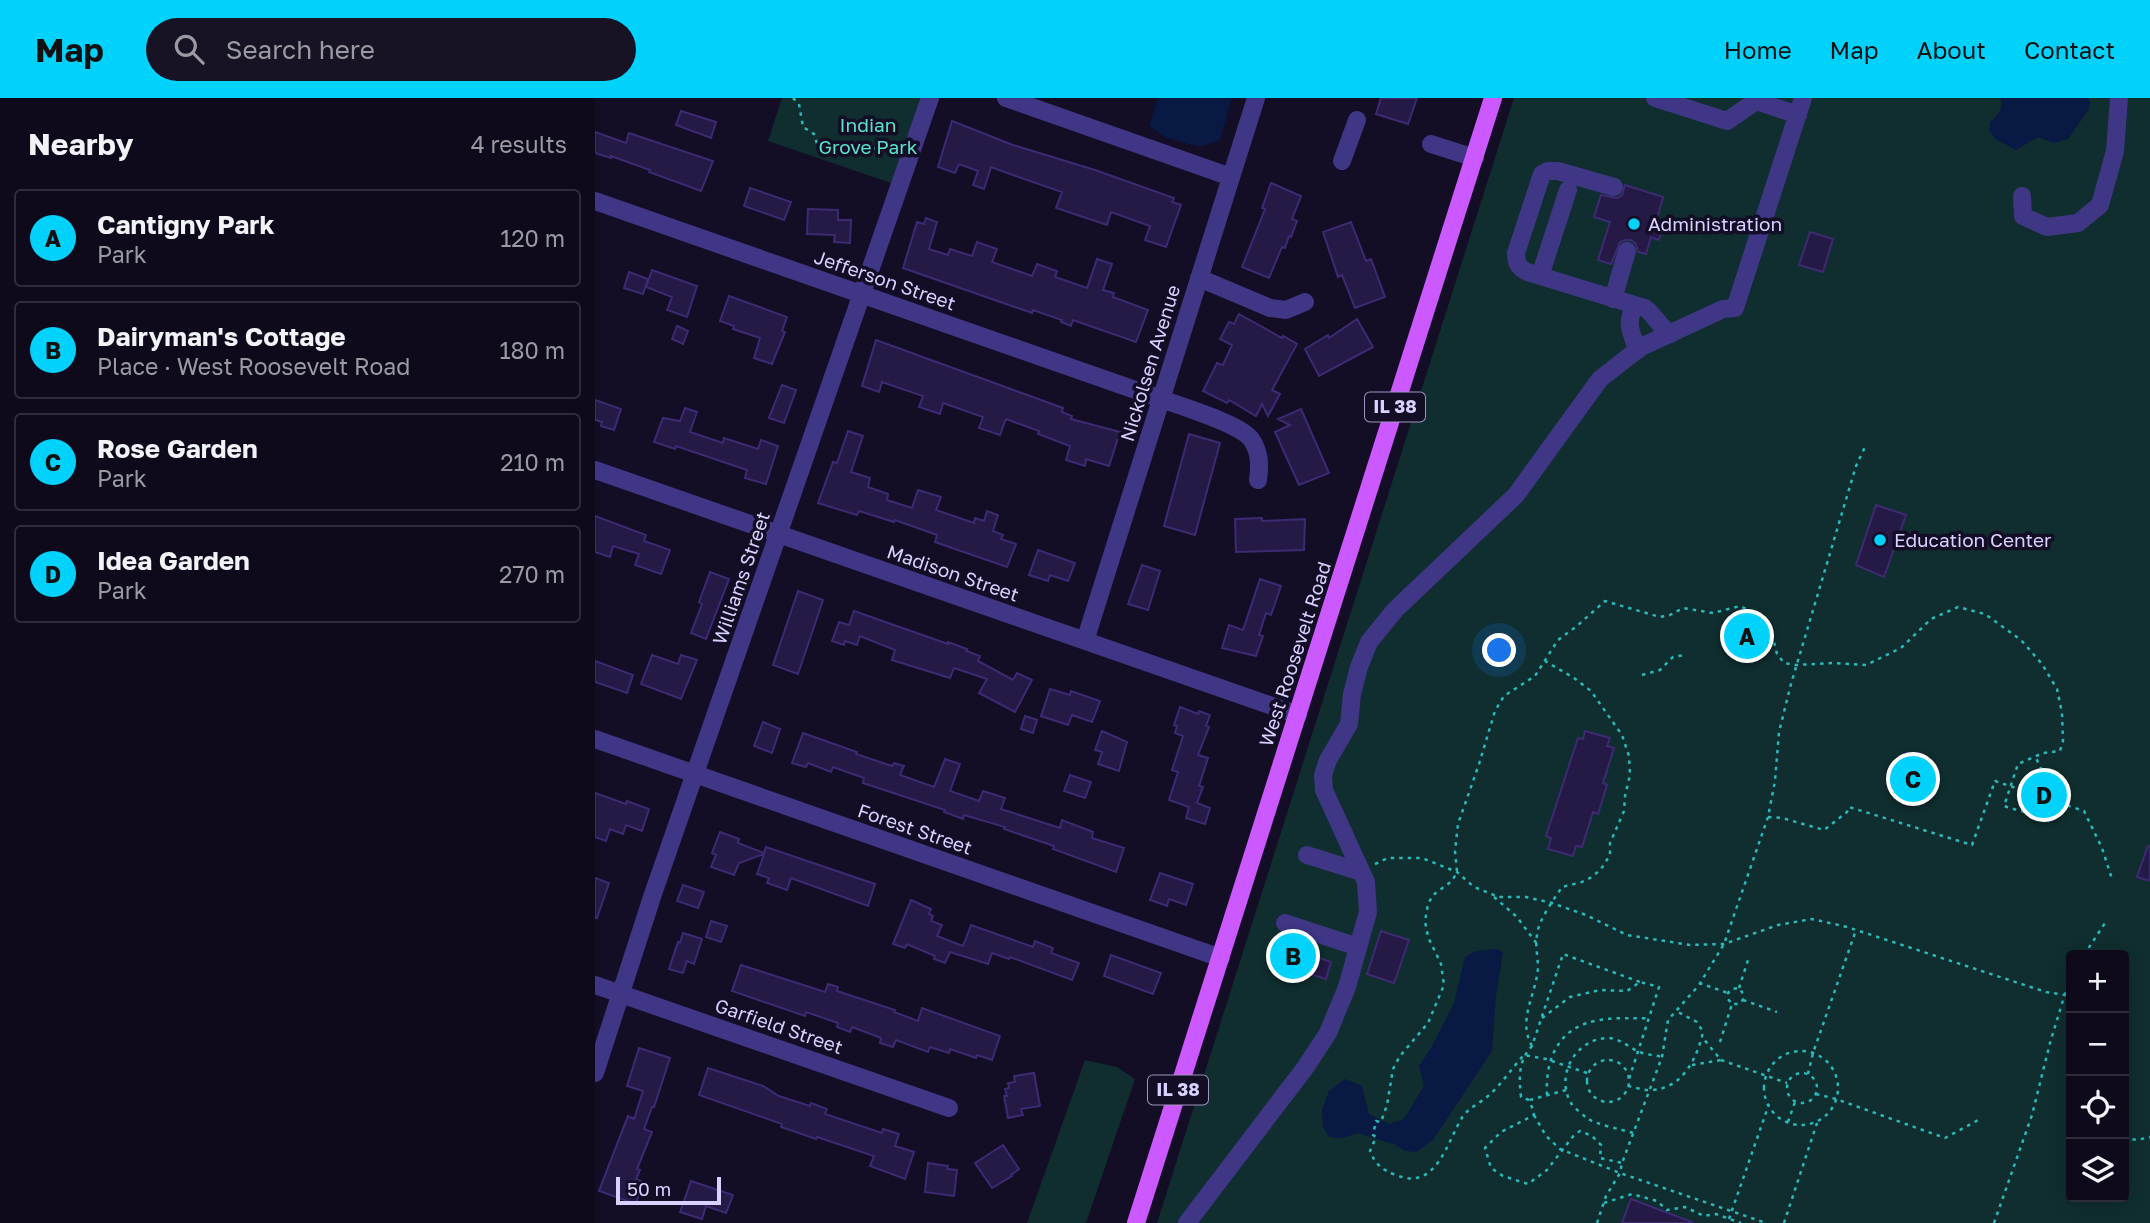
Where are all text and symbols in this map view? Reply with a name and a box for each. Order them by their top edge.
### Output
search box [146,18,636,81]
text: Map [35,30,104,69]
icon: search [170,30,208,68]
text: Search here [226,34,375,65]
text: Home [1724,35,1792,64]
text: Map [1830,35,1879,64]
text: About [1917,35,1986,64]
text: Contact [2024,35,2115,64]
park label: Indian Grove Park [819,113,918,158]
text: Nearby [28,126,133,162]
text: 4 results [471,130,567,158]
text: Cantigny Park [97,209,275,240]
place label: Administration [1648,212,1782,235]
marker: Administration [1626,216,1642,232]
text: A [45,224,61,252]
text: 120 m [500,224,565,252]
text: Park [97,240,147,268]
street label: Jefferson Street [812,245,959,314]
street label: Nickolsen Avenue [1115,282,1184,444]
text: Dairyman's Cottage [97,321,346,352]
text: B [45,336,61,364]
text: 180 m [499,336,565,364]
text: Place · West Roosevelt Road [97,352,410,380]
road number: IL 38 [1365,393,1425,422]
text: Rose Garden [97,433,258,464]
text: C [45,448,61,476]
text: 210 m [500,448,565,476]
text: Park [97,464,147,492]
street label: Williams Street [707,508,774,647]
place label: Education Center [1894,528,2052,551]
marker: Education Center [1872,532,1888,548]
street label: Madison Street [884,539,1022,606]
text: Idea Garden [97,545,250,576]
street label: West Roosevelt Road [1254,558,1335,749]
text: D [45,560,61,588]
text: 270 m [499,560,565,588]
text: Park [97,576,147,604]
pin: A [1724,610,1770,662]
your location [1482,633,1516,667]
pin: C [1890,753,1936,805]
pin: D [2021,769,2067,821]
street label: Forest Street [855,798,975,859]
pin: B [1270,930,1316,982]
map controls [2066,950,2129,1202]
button: + [2066,950,2129,1013]
street label: Garfield Street [712,993,846,1058]
button: − [2066,1013,2129,1076]
road number: IL 38 [1148,1076,1208,1105]
button: locate [2066,1076,2129,1139]
button: layers [2066,1139,2129,1202]
scale bar [616,1174,721,1206]
text: 50 m [627,1177,671,1200]

